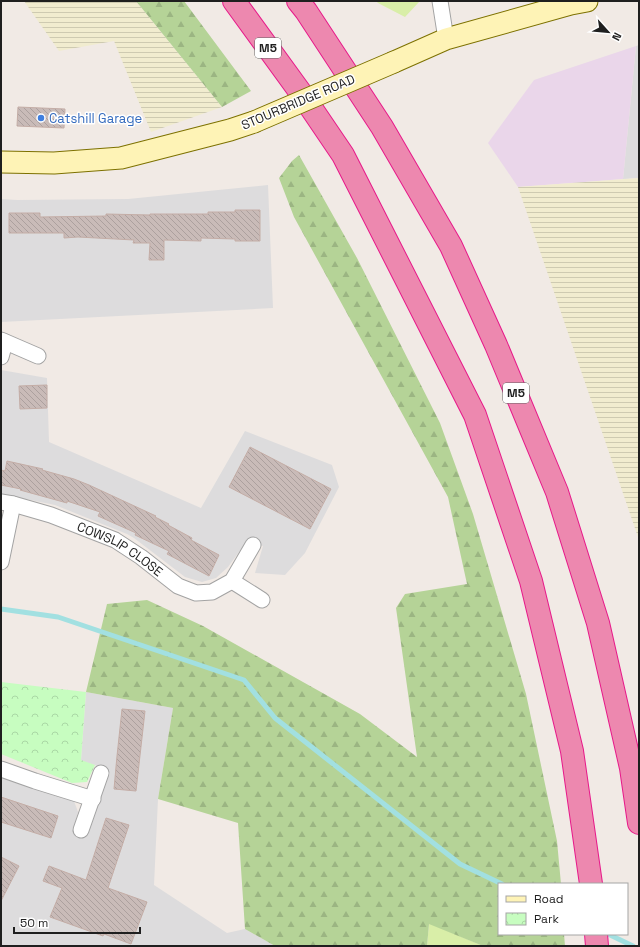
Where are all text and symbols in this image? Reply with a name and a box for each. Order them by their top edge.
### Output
north arrow [588,12,628,52]
text: N [609,30,625,43]
road number: M5 [255,38,281,58]
street label: STOURBRIDGE ROAD [239,70,357,134]
place label: Catshill Garage [49,110,142,127]
marker: Catshill Garage [36,113,46,123]
road number: M5 [503,383,529,403]
street label: COWSLIP CLOSE [75,518,167,580]
legend [498,883,628,935]
text: Road [534,891,563,907]
scale bar [14,909,140,935]
text: Park [534,911,559,927]
text: 50 m [20,915,48,931]

